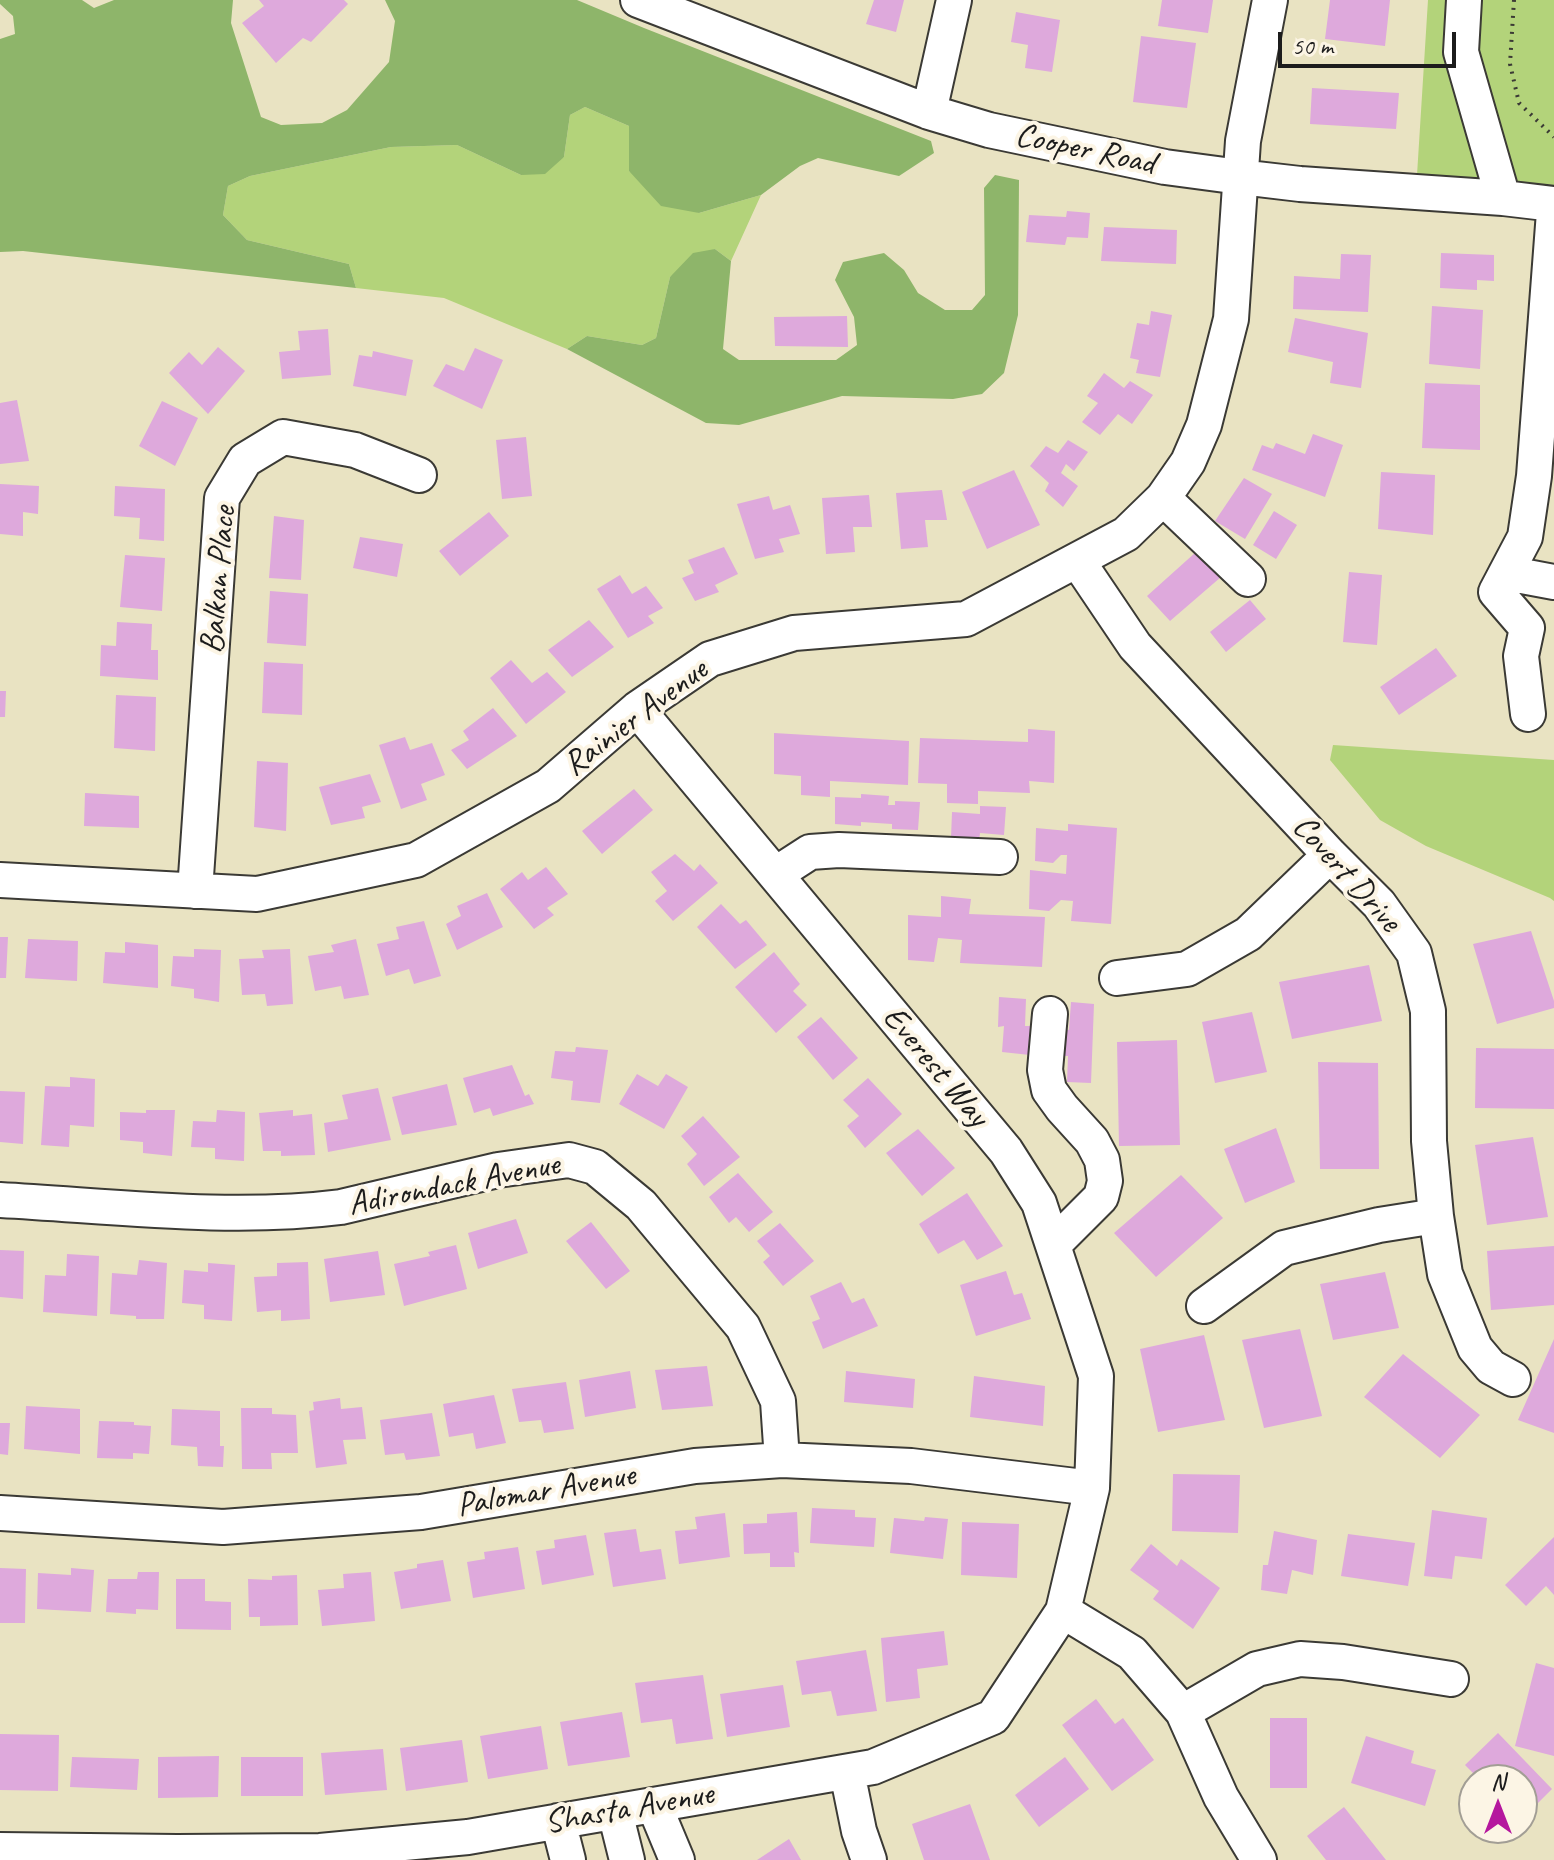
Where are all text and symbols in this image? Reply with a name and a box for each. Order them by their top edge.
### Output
scale bar [1282,16,1460,66]
text: 50 m [1292,31,1333,61]
street label: Cooper Road [1012,115,1158,185]
street label: Balkan Place [192,505,246,655]
street label: Rainier Avenue [556,650,716,786]
street label: Covert Drive [1283,807,1409,941]
street label: Everest Way [873,999,997,1135]
street label: Adirondack Avenue [345,1145,563,1225]
street label: Palomar Avenue [454,1455,638,1527]
north arrow [1458,1764,1538,1844]
text: N [1491,1768,1505,1796]
street label: Shasta Avenue [541,1774,717,1844]

